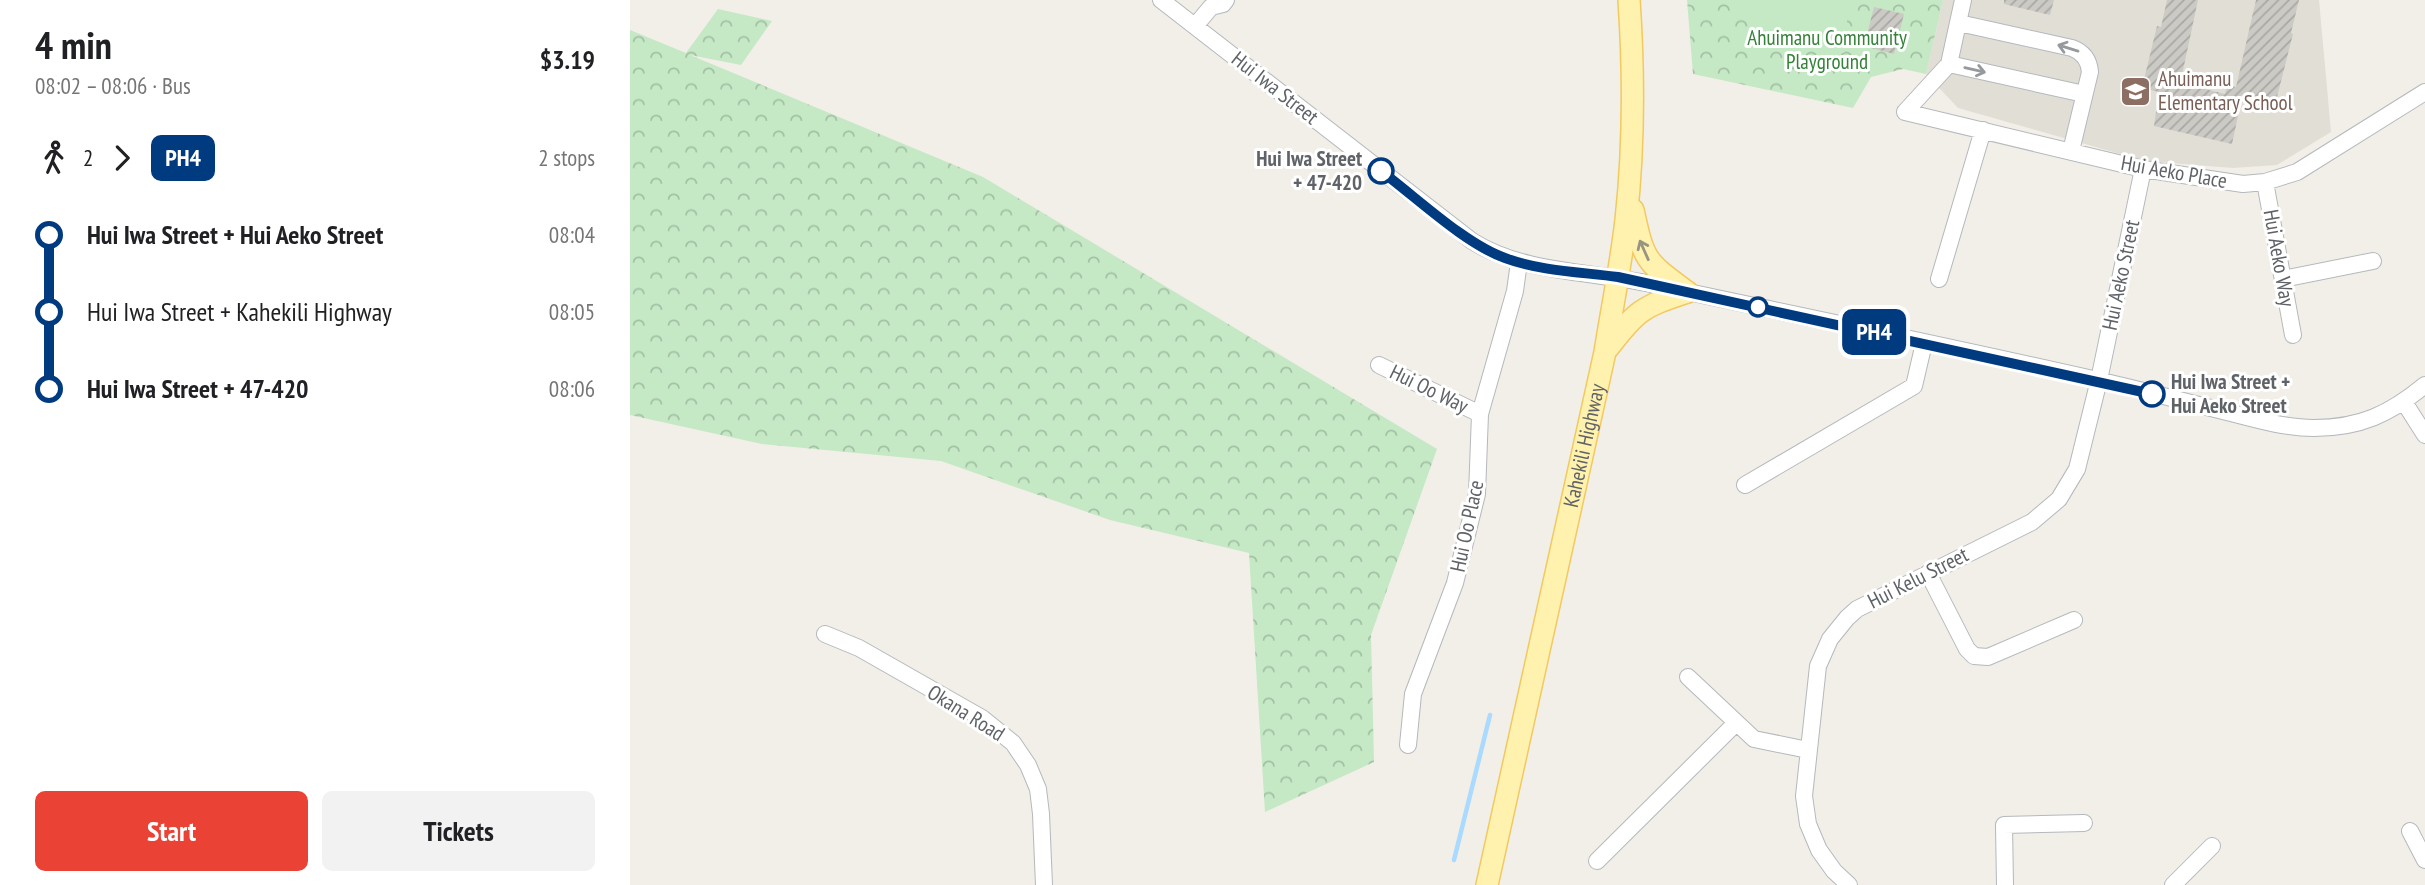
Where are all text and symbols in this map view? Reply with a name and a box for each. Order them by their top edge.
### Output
text: 4 min [35,20,112,69]
park label: Ahuimanu Community Playground [1747,24,1907,75]
one-way arrow [2058,41,2080,54]
text: $3.19 [540,43,595,76]
street label: Hui Iwa Street [1226,45,1324,130]
one-way arrow [1963,63,1986,77]
place label: Ahuimanu Elementary School [2158,65,2293,116]
text: 08:02 – 08:06 · Bus [35,71,191,100]
school or university icon: Ahuimanu Elementary School [2118,74,2152,108]
icon: walk [35,139,73,177]
icon: forward [103,139,141,177]
text: PH4 [165,142,201,173]
text: 2 [83,143,93,172]
text: 2 stops [538,143,595,172]
place label: Hui Iwa Street + 47-420 [1256,145,1362,196]
street label: Hui Aeko Place [2119,149,2229,194]
marker: Hui Iwa Street + 47-420 [1368,158,1394,184]
street label: Hui Aeko Way [2258,207,2301,309]
street label: Hui Aeko Street [2096,217,2145,333]
text: Hui Iwa Street + Hui Aeko Street [87,218,383,251]
text: 08:04 [549,220,595,249]
one-way arrow [1637,240,1650,261]
text: Hui Iwa Street + Kahekili Highway [87,295,392,328]
text: 08:05 [549,297,595,326]
unlabelled marker [1748,297,1768,317]
line badge: PH4 [1834,309,1914,355]
text: PH4 [1856,316,1892,347]
street label: Hui Oo Way [1386,358,1473,419]
place label: Hui Iwa Street + Hui Aeko Street [2171,368,2290,419]
text: Hui Iwa Street + 47-420 [87,372,309,405]
text: 08:06 [549,374,595,403]
street label: Kahekili Highway [1557,381,1611,510]
marker: Hui Iwa Street + Hui Aeko Street [2139,381,2165,407]
street label: Hui Oo Place [1444,478,1489,574]
street label: Hui Kelu Street [1863,541,1973,614]
street label: Okana Road [923,678,1010,747]
button: Start [35,791,308,871]
button: Tickets [322,791,595,871]

